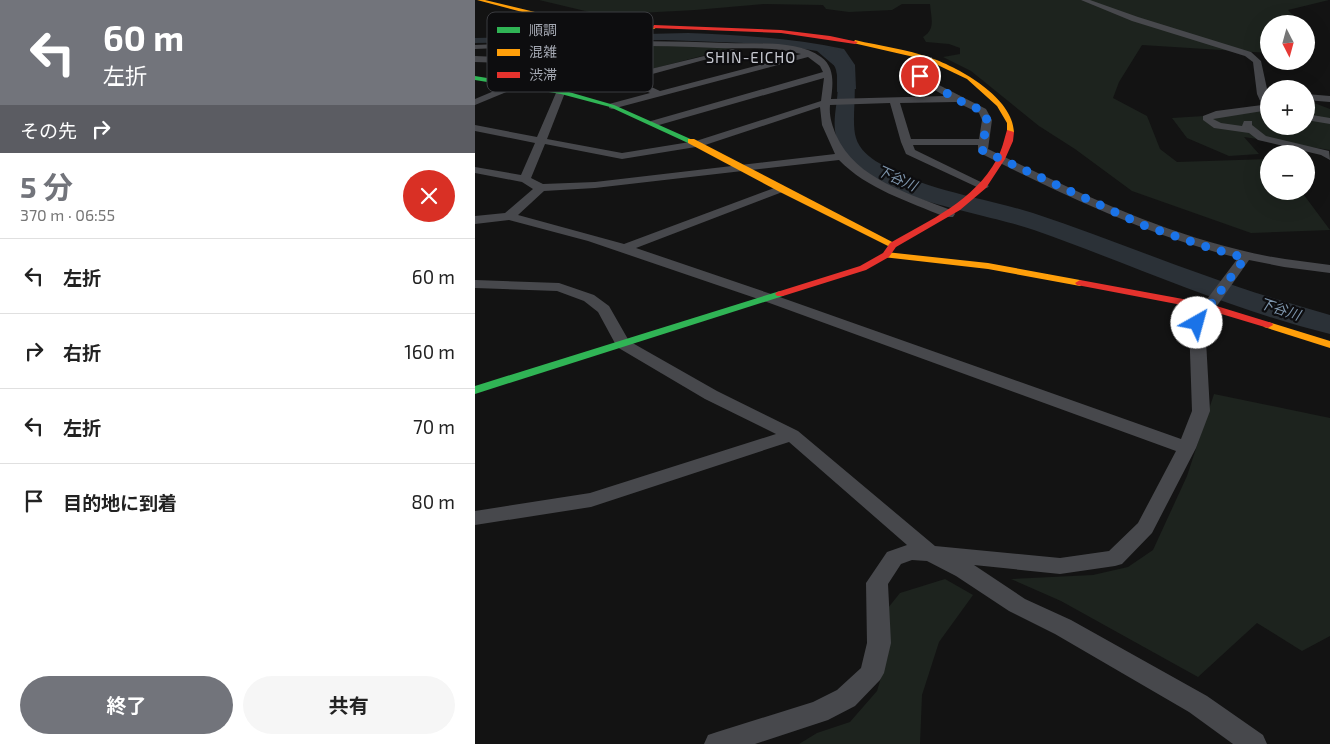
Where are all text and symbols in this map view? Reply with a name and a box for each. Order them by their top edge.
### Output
legend [487,12,653,92]
north arrow [1260,15,1315,70]
map controls [1260,15,1315,200]
text: 60 m [103,16,184,58]
icon: left [20,20,85,85]
text: 順調 [529,21,557,38]
text: 混雑 [529,43,557,60]
district label: SHIN-EICHO [706,48,796,66]
pin [899,55,941,97]
text: 左折 [103,62,147,88]
icon: arrive [906,62,934,90]
text: 渋滞 [529,66,557,83]
button: + [1260,80,1315,135]
icon: right [87,115,115,143]
text: その先 [20,119,77,142]
button: − [1260,145,1315,200]
water label: 下谷川 [875,161,922,195]
text: 5 分 [20,168,73,204]
button: close [403,170,455,222]
text: 370 m · 06:55 [20,205,115,224]
icon: left [20,262,48,290]
text: 60 m [412,265,455,288]
text: 左折 [63,266,101,289]
water label: 下谷川 [1258,294,1305,324]
position arrow [1170,296,1222,348]
icon: right [20,337,48,365]
text: 160 m [404,340,455,363]
text: 右折 [63,341,101,364]
icon: left [20,412,48,440]
text: 70 m [413,415,455,438]
text: 左折 [63,416,101,439]
icon: arrive [20,487,48,515]
text: 80 m [411,490,455,513]
text: 目的地に到着 [63,491,177,514]
button: 終了 [20,676,233,734]
button: 共有 [243,676,455,734]

